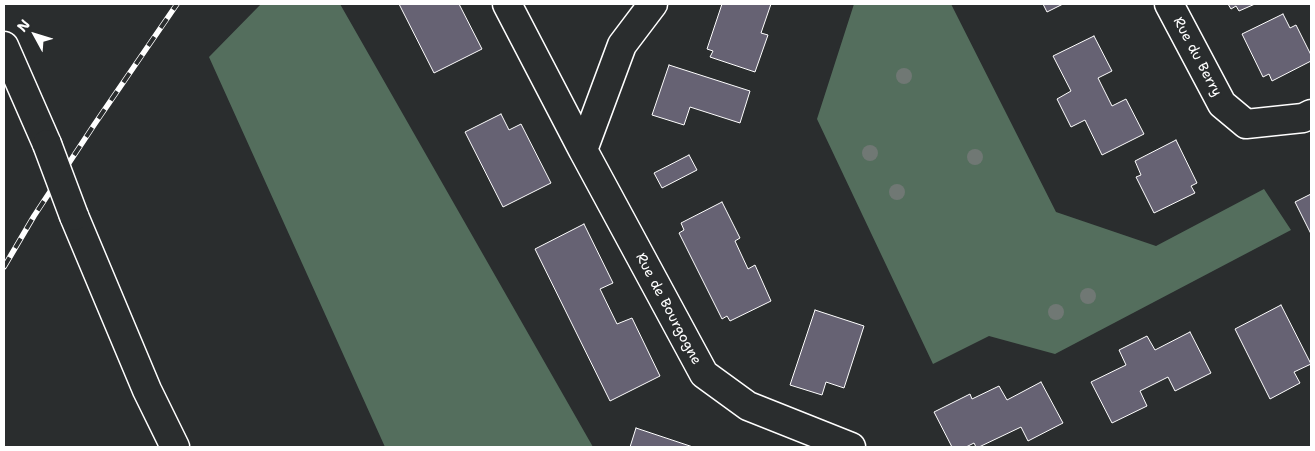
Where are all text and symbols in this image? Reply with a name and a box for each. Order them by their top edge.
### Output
north arrow [10,10,60,60]
street label: Rue du Berry [1169,14,1225,100]
text: N [13,16,34,36]
street label: Rue de Bourgogne [631,250,705,368]

